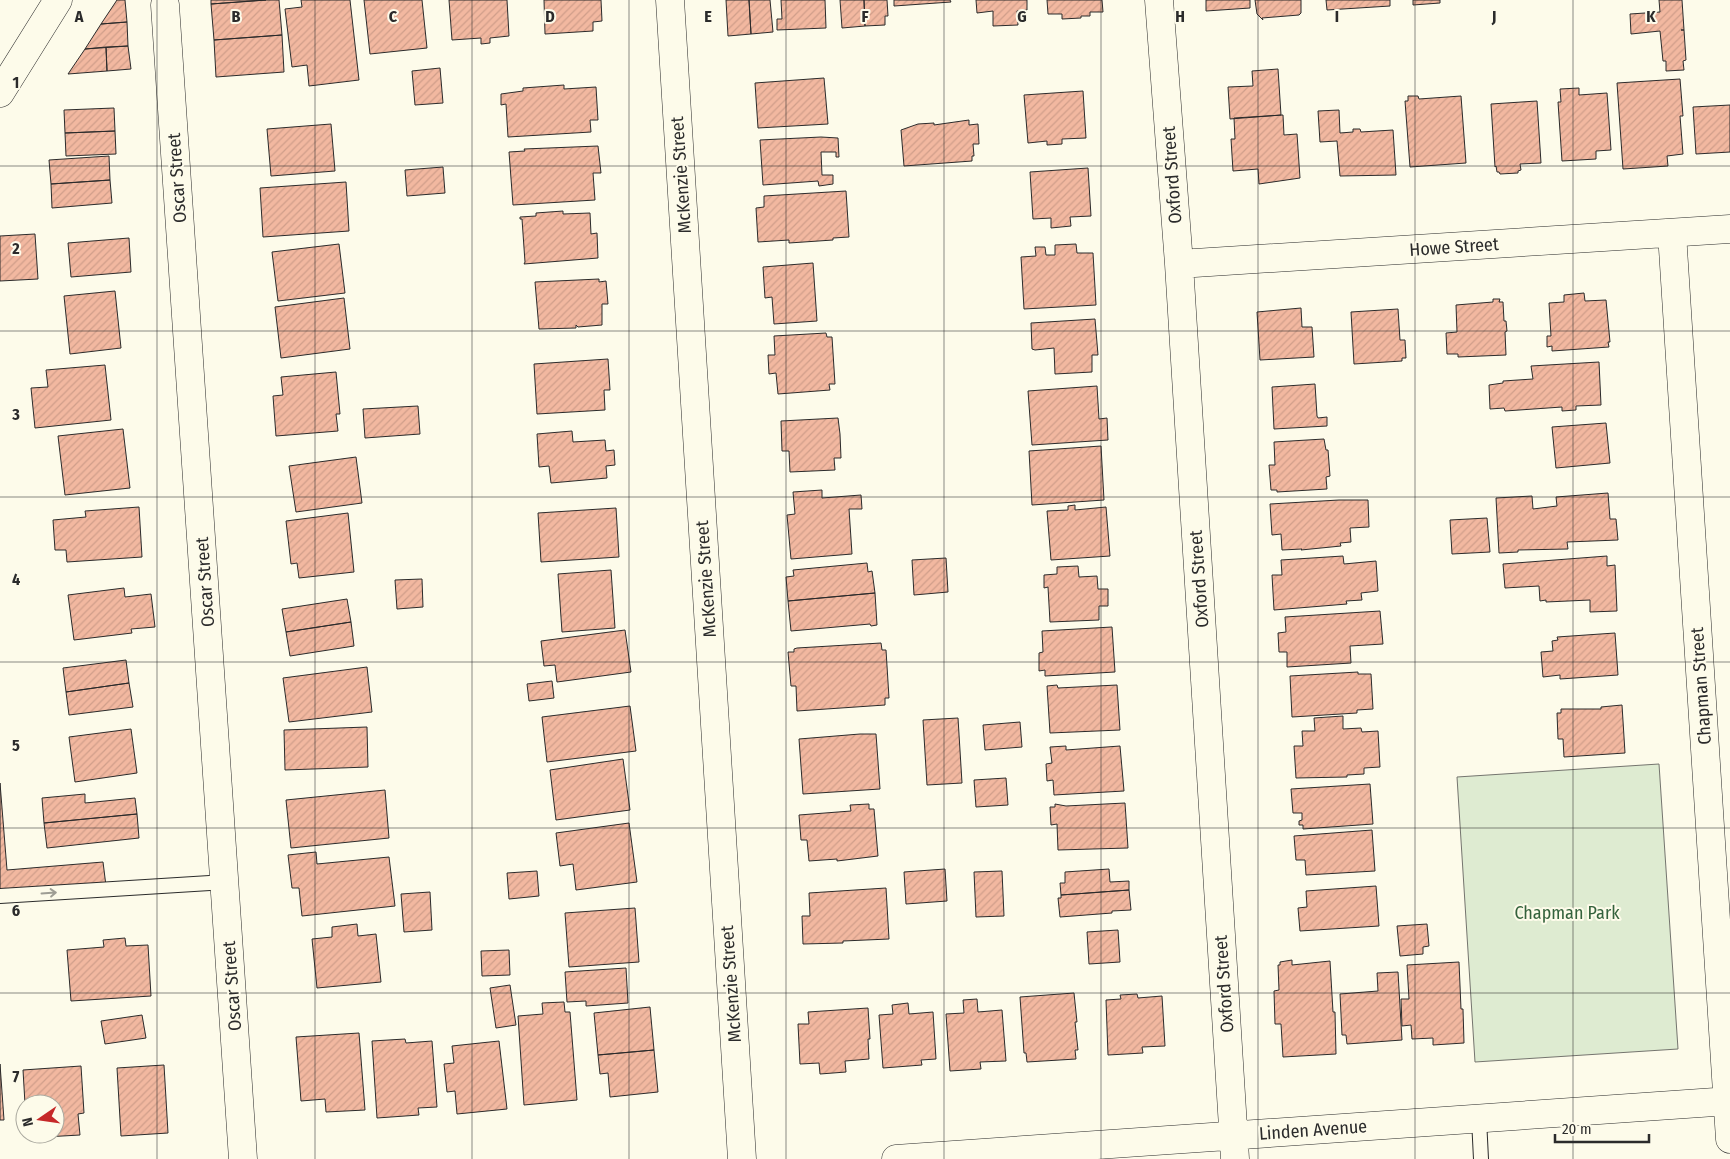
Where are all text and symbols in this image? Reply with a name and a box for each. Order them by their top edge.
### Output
text: A [74,7,84,26]
text: B [232,7,241,26]
text: C [389,7,398,26]
text: D [545,7,555,26]
text: E [704,7,712,26]
text: F [861,7,869,26]
text: G [1017,7,1027,26]
text: H [1175,7,1185,26]
text: I [1335,7,1339,26]
text: J [1491,7,1496,26]
text: K [1646,7,1656,26]
text: 1 [13,73,19,92]
street label: McKenzie Street [666,116,696,234]
street label: Oxford Street [1158,125,1186,225]
street label: Oscar Street [163,132,191,224]
street label: Howe Street [1409,233,1500,261]
text: 2 [11,239,20,258]
text: 3 [11,405,20,424]
street label: McKenzie Street [691,520,721,638]
street label: Oxford Street [1185,529,1213,629]
street label: Oscar Street [191,536,219,628]
text: 4 [12,570,20,589]
street label: Chapman Street [1686,627,1716,745]
text: 5 [12,736,20,755]
one-way arrow [40,888,56,897]
text: 6 [12,901,20,920]
park label: Chapman Park [1514,902,1620,924]
street label: McKenzie Street [716,925,746,1043]
street label: Oxford Street [1210,934,1238,1034]
street label: Oscar Street [218,940,246,1032]
text: 7 [13,1067,20,1086]
north arrow [15,1094,65,1144]
scale bar [1555,1112,1649,1144]
street label: Linden Avenue [1258,1115,1368,1145]
text: N [19,1116,37,1128]
text: 20 m [1562,1120,1592,1138]

